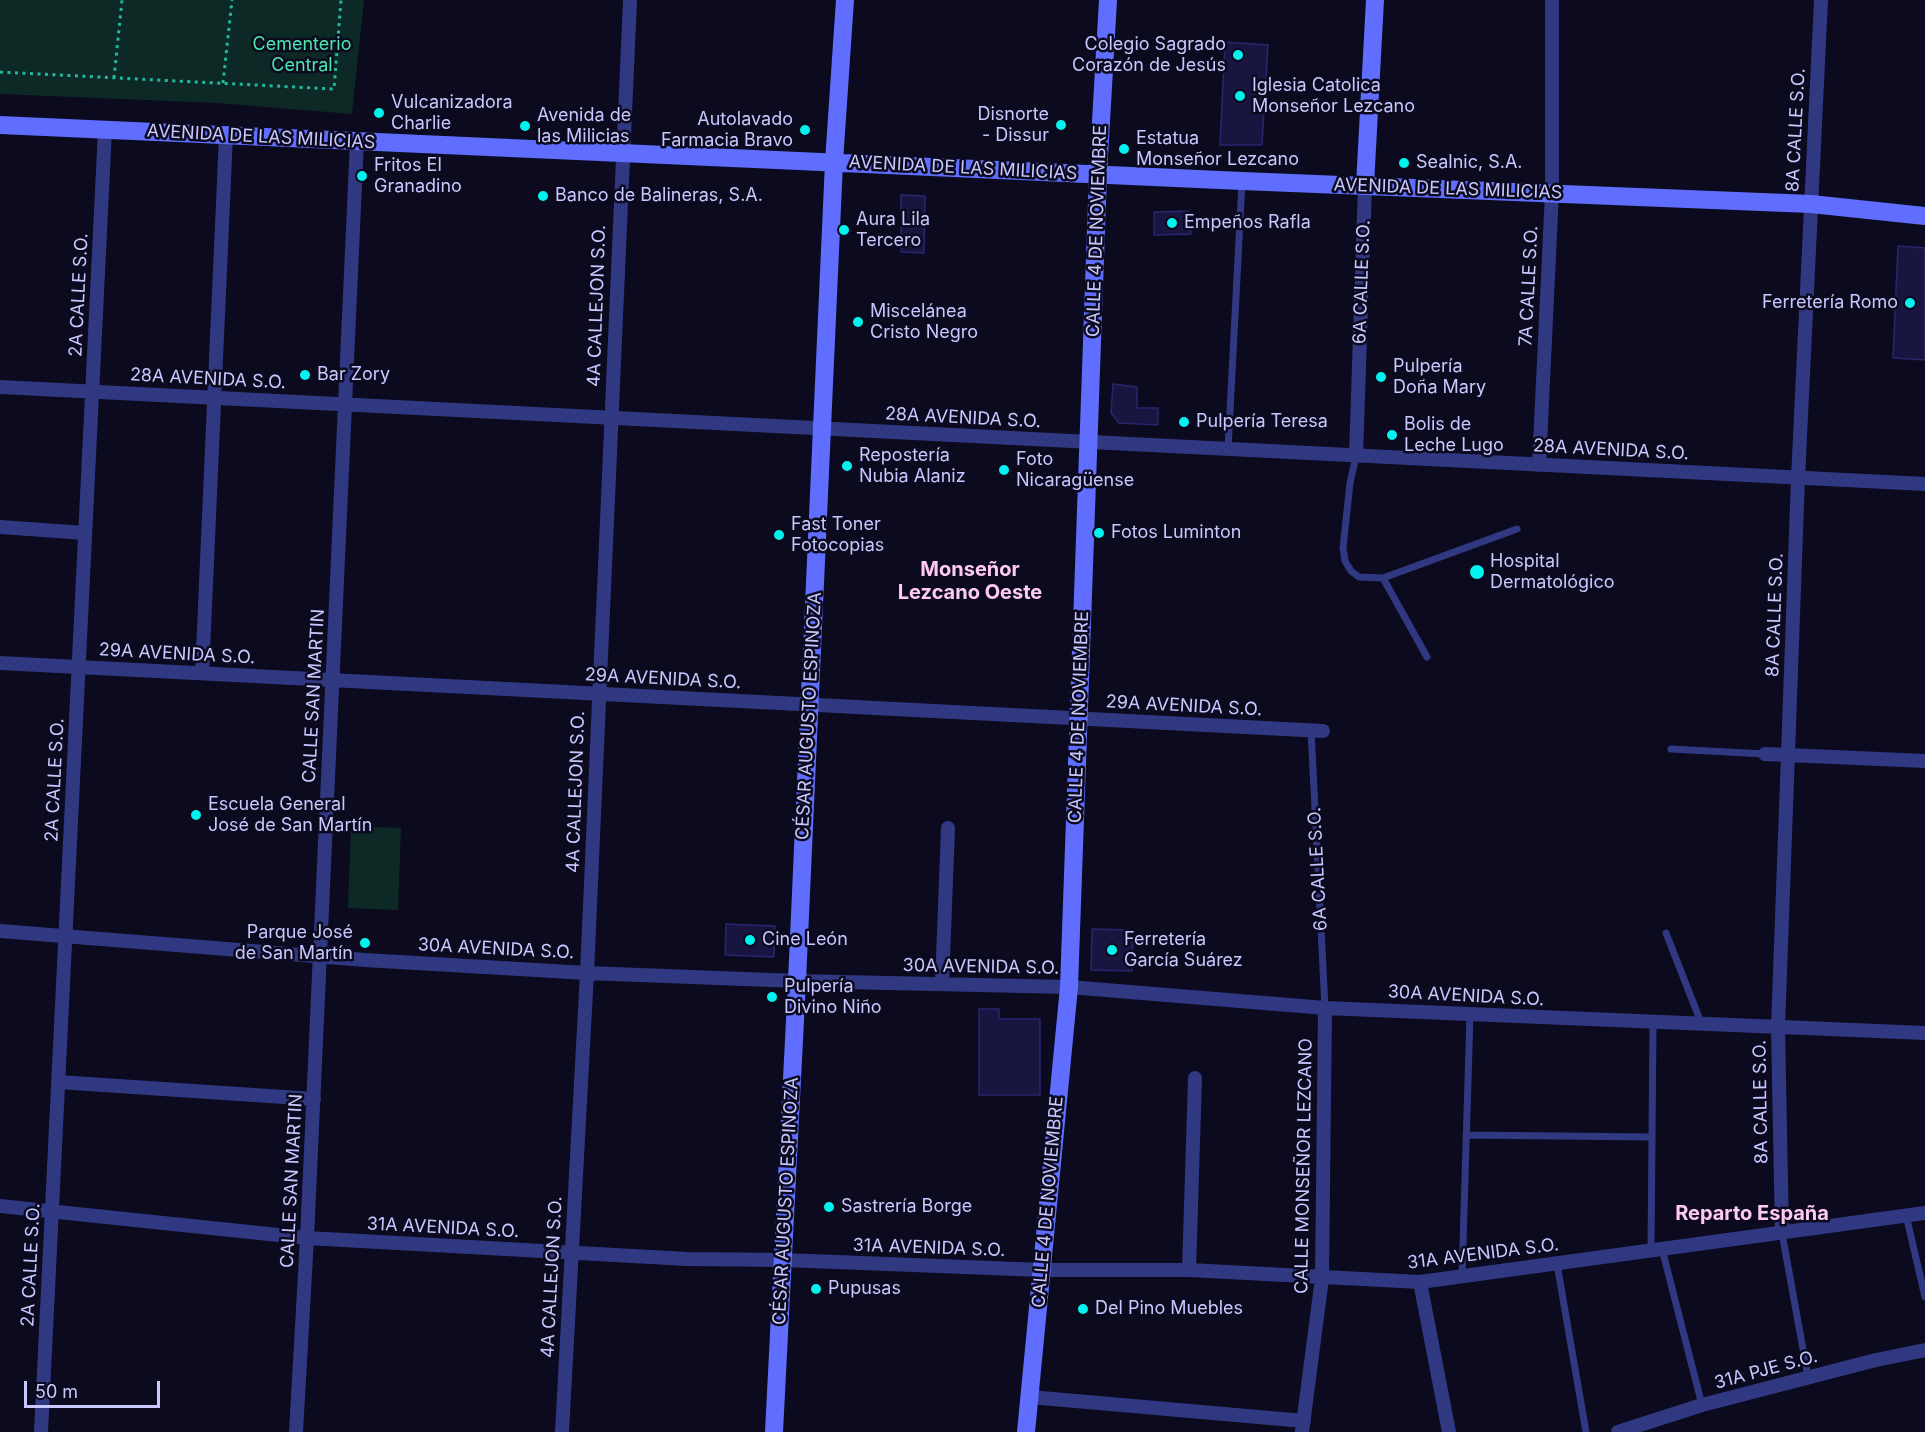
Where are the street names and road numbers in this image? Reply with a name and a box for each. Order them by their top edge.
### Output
street label: 8A CALLE S.O. [1782,67,1810,193]
street label: AVENIDA DE LAS MILICIAS [146,120,376,154]
street label: CALLE 4 DE NOVIEMBRE [1083,125,1111,337]
street label: AVENIDA DE LAS MILICIAS [848,151,1078,185]
street label: AVENIDA DE LAS MILICIAS [1333,174,1563,204]
street label: 6A CALLE S.O. [1349,220,1375,344]
street label: 4A CALLEJON S.O. [583,225,611,387]
street label: 7A CALLE S.O. [1515,225,1543,347]
street label: 2A CALLE S.O. [65,233,93,357]
street label: 28A AVENIDA S.O. [129,364,287,394]
street label: 28A AVENIDA S.O. [884,403,1042,433]
street label: 28A AVENIDA S.O. [1532,435,1690,465]
street label: 8A CALLE S.O. [1762,553,1788,677]
street label: CÉSAR AUGUSTO ESPINOZA [792,592,826,840]
street label: CALLE SAN MARTIN [299,608,329,784]
street label: CALLE 4 DE NOVIEMBRE [1065,611,1093,823]
street label: 29A AVENIDA S.O. [98,639,256,669]
street label: 29A AVENIDA S.O. [584,664,742,694]
street label: 29A AVENIDA S.O. [1105,691,1263,721]
street label: 4A CALLEJON S.O. [562,711,590,873]
street label: 2A CALLE S.O. [41,718,69,842]
street label: 6A CALLE S.O. [1304,806,1332,932]
street label: 30A AVENIDA S.O. [417,934,575,964]
street label: 30A AVENIDA S.O. [902,955,1060,979]
street label: 30A AVENIDA S.O. [1387,981,1545,1011]
street label: CALLE MONSEÑOR LEZCANO [1291,1038,1317,1294]
street label: 8A CALLE S.O. [1749,1040,1773,1164]
street label: CÉSAR AUGUSTO ESPINOZA [769,1077,803,1325]
street label: CALLE SAN MARTIN [277,1093,307,1269]
street label: CALLE 4 DE NOVIEMBRE [1028,1095,1068,1309]
street label: 4A CALLEJON S.O. [537,1195,567,1359]
street label: 2A CALLE S.O. [17,1203,45,1327]
street label: 31A AVENIDA S.O. [366,1213,520,1243]
street label: 31A AVENIDA S.O. [1406,1234,1560,1274]
street label: 31A AVENIDA S.O. [852,1235,1006,1261]
street label: 31A PJE S.O. [1712,1346,1820,1394]

